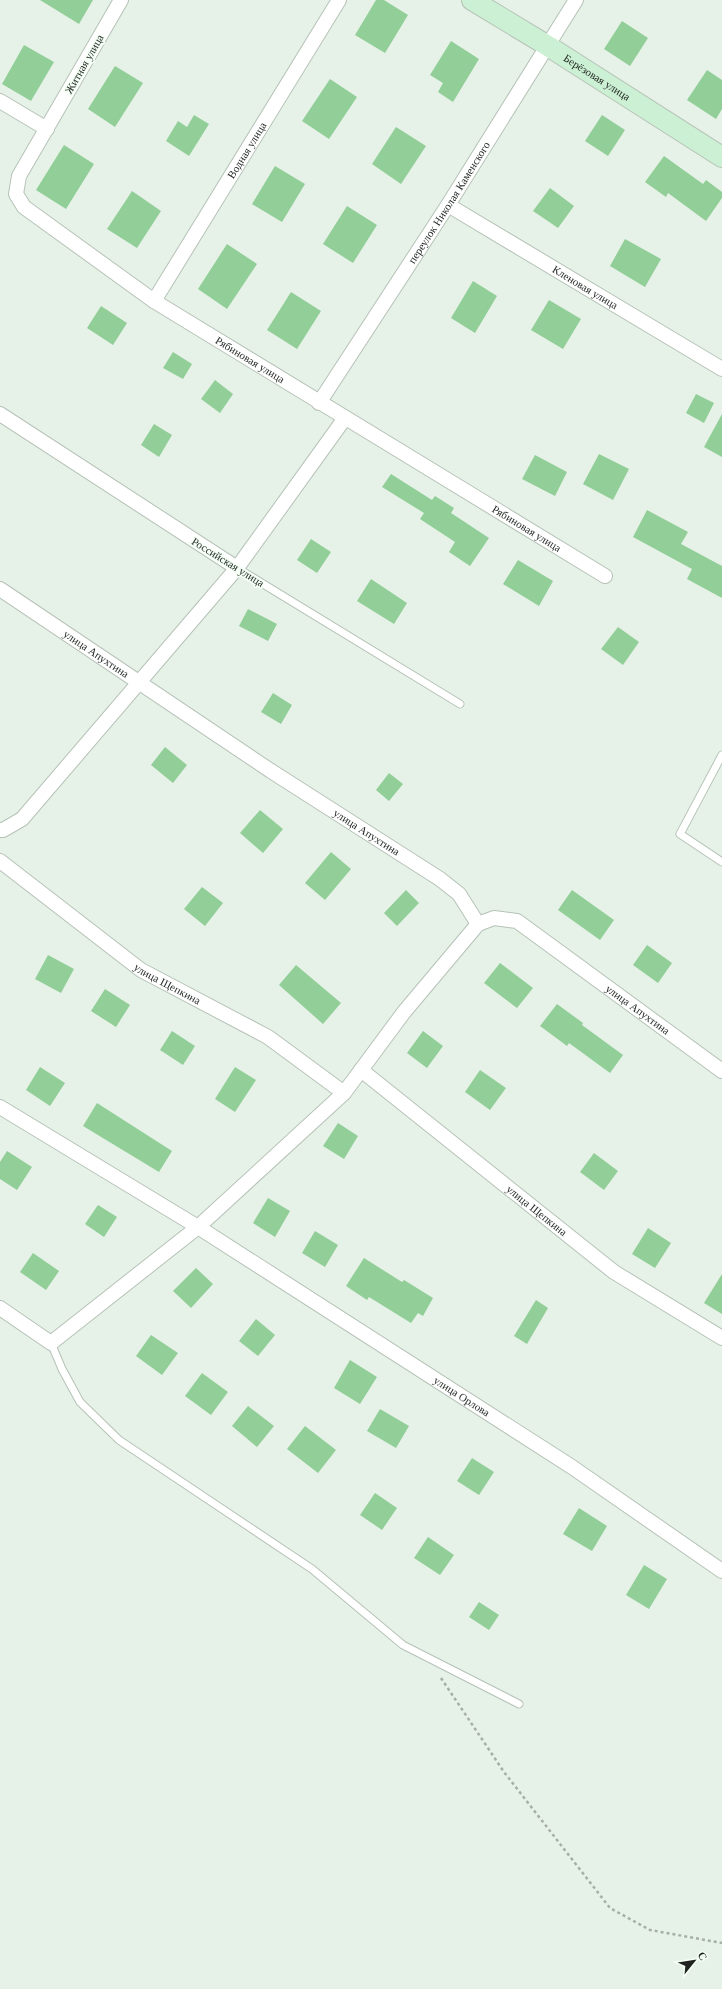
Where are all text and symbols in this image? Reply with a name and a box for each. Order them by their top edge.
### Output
street label: Житная улица [62,32,106,96]
street label: Берёзовая улица [562,52,633,103]
street label: Водная улица [225,120,269,181]
street label: переулок Николая Каменского [406,139,492,266]
street label: Кленовая улица [550,263,620,311]
street label: Рябиновая улица [213,334,287,385]
street label: Рябиновая улица [490,503,564,554]
street label: Российская улица [190,535,266,589]
street label: улица Апухтина [61,628,131,680]
street label: улица Апухтина [331,807,402,858]
street label: улица Щепкина [132,961,203,1006]
street label: улица Апухтина [604,982,672,1037]
street label: улица Щепкина [504,1183,570,1238]
street label: улица Орлова [432,1374,492,1419]
north arrow [674,1941,714,1981]
text: С [695,1950,710,1962]

